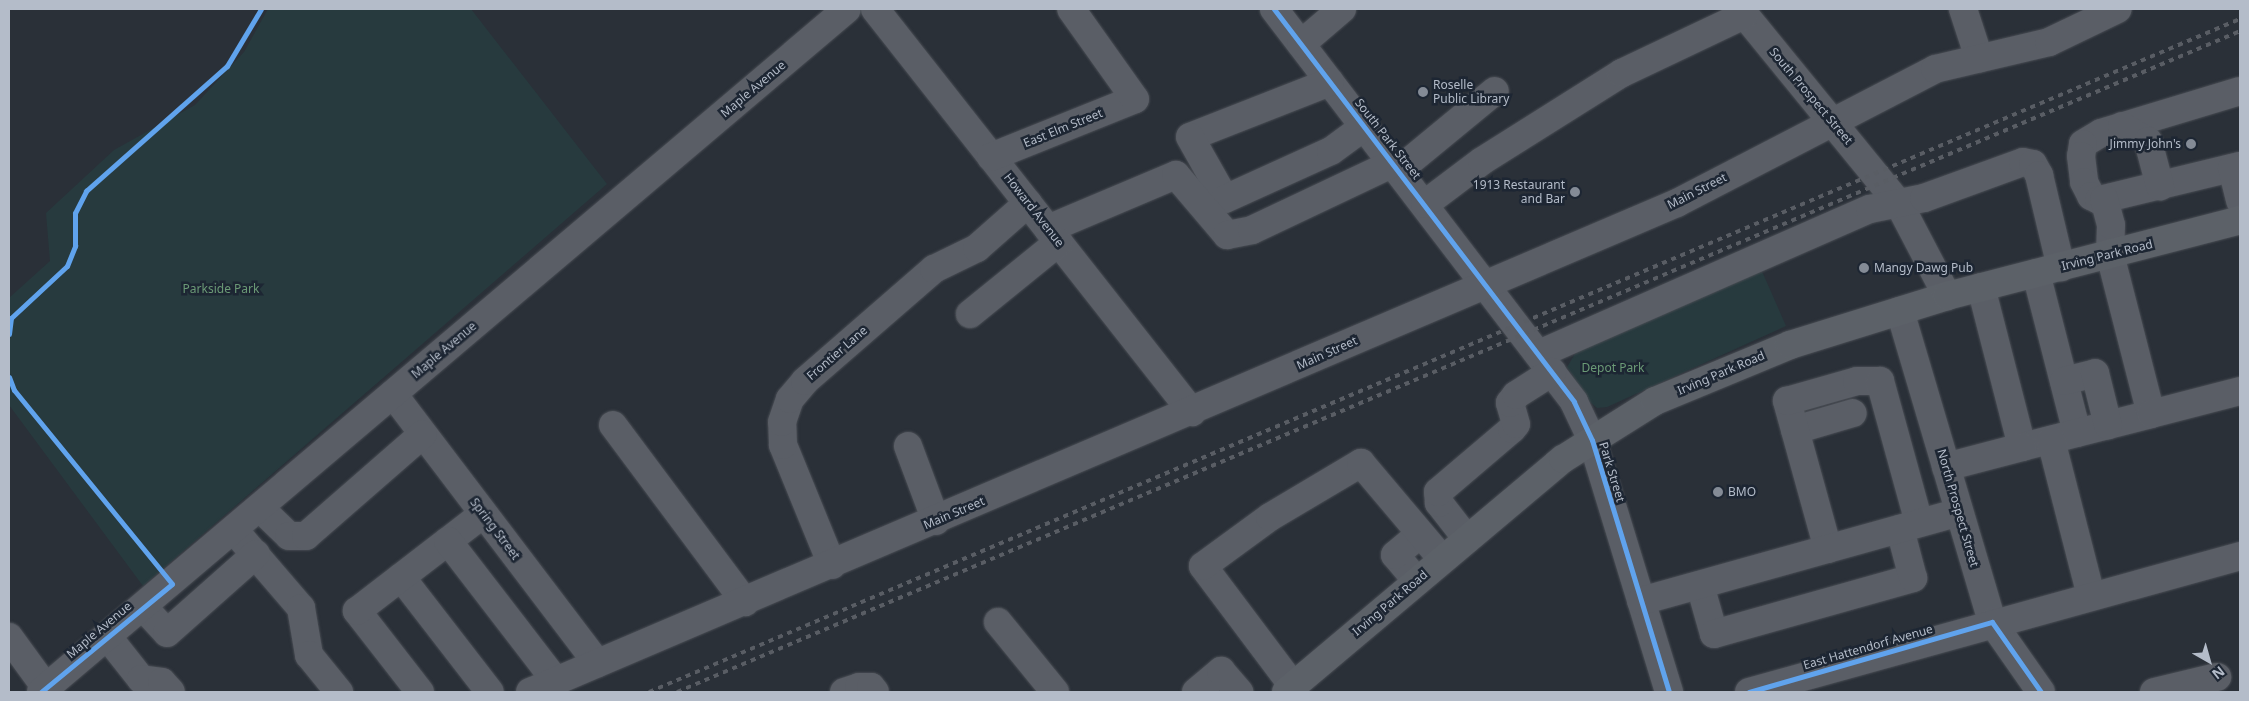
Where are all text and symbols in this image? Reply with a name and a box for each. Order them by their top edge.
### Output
street label: South Prospect Street [1766,45,1856,147]
street label: Maple Avenue [718,58,788,120]
place label: Roselle Public Library [1433,78,1509,106]
marker: Roselle Public Library [1417,86,1429,98]
street label: South Park Street [1352,96,1424,182]
street label: East Elm Street [1021,106,1105,150]
place label: Jimmy John's [2110,137,2181,151]
marker: Jimmy John's [2185,138,2197,150]
street label: Howard Avenue [1001,170,1067,250]
street label: Main Street [1665,170,1729,212]
place label: 1913 Restaurant and Bar [1473,178,1565,206]
marker: 1913 Restaurant and Bar [1569,186,1581,198]
street label: Irving Park Road [2060,237,2154,273]
place label: Mangy Dawg Pub [1874,261,1973,275]
marker: Mangy Dawg Pub [1858,262,1870,274]
park label: Parkside Park [183,282,259,296]
street label: Maple Avenue [409,319,479,381]
street label: Frontier Lane [804,323,870,383]
street label: Main Street [1294,333,1360,373]
street label: Irving Park Road [1675,348,1767,398]
park label: Depot Park [1582,361,1644,375]
street label: Park Street [1596,440,1628,504]
street label: North Prospect Street [1934,447,1982,569]
place label: BMO [1728,485,1756,499]
marker: BMO [1712,486,1724,498]
street label: Main Street [921,494,987,532]
street label: Spring Street [467,495,523,563]
street label: Irving Park Road [1350,567,1430,639]
street label: Maple Avenue [64,599,134,661]
street label: East Hattendorf Avenue [1802,622,1934,672]
north arrow [2184,636,2234,686]
text: N [2208,662,2229,684]

